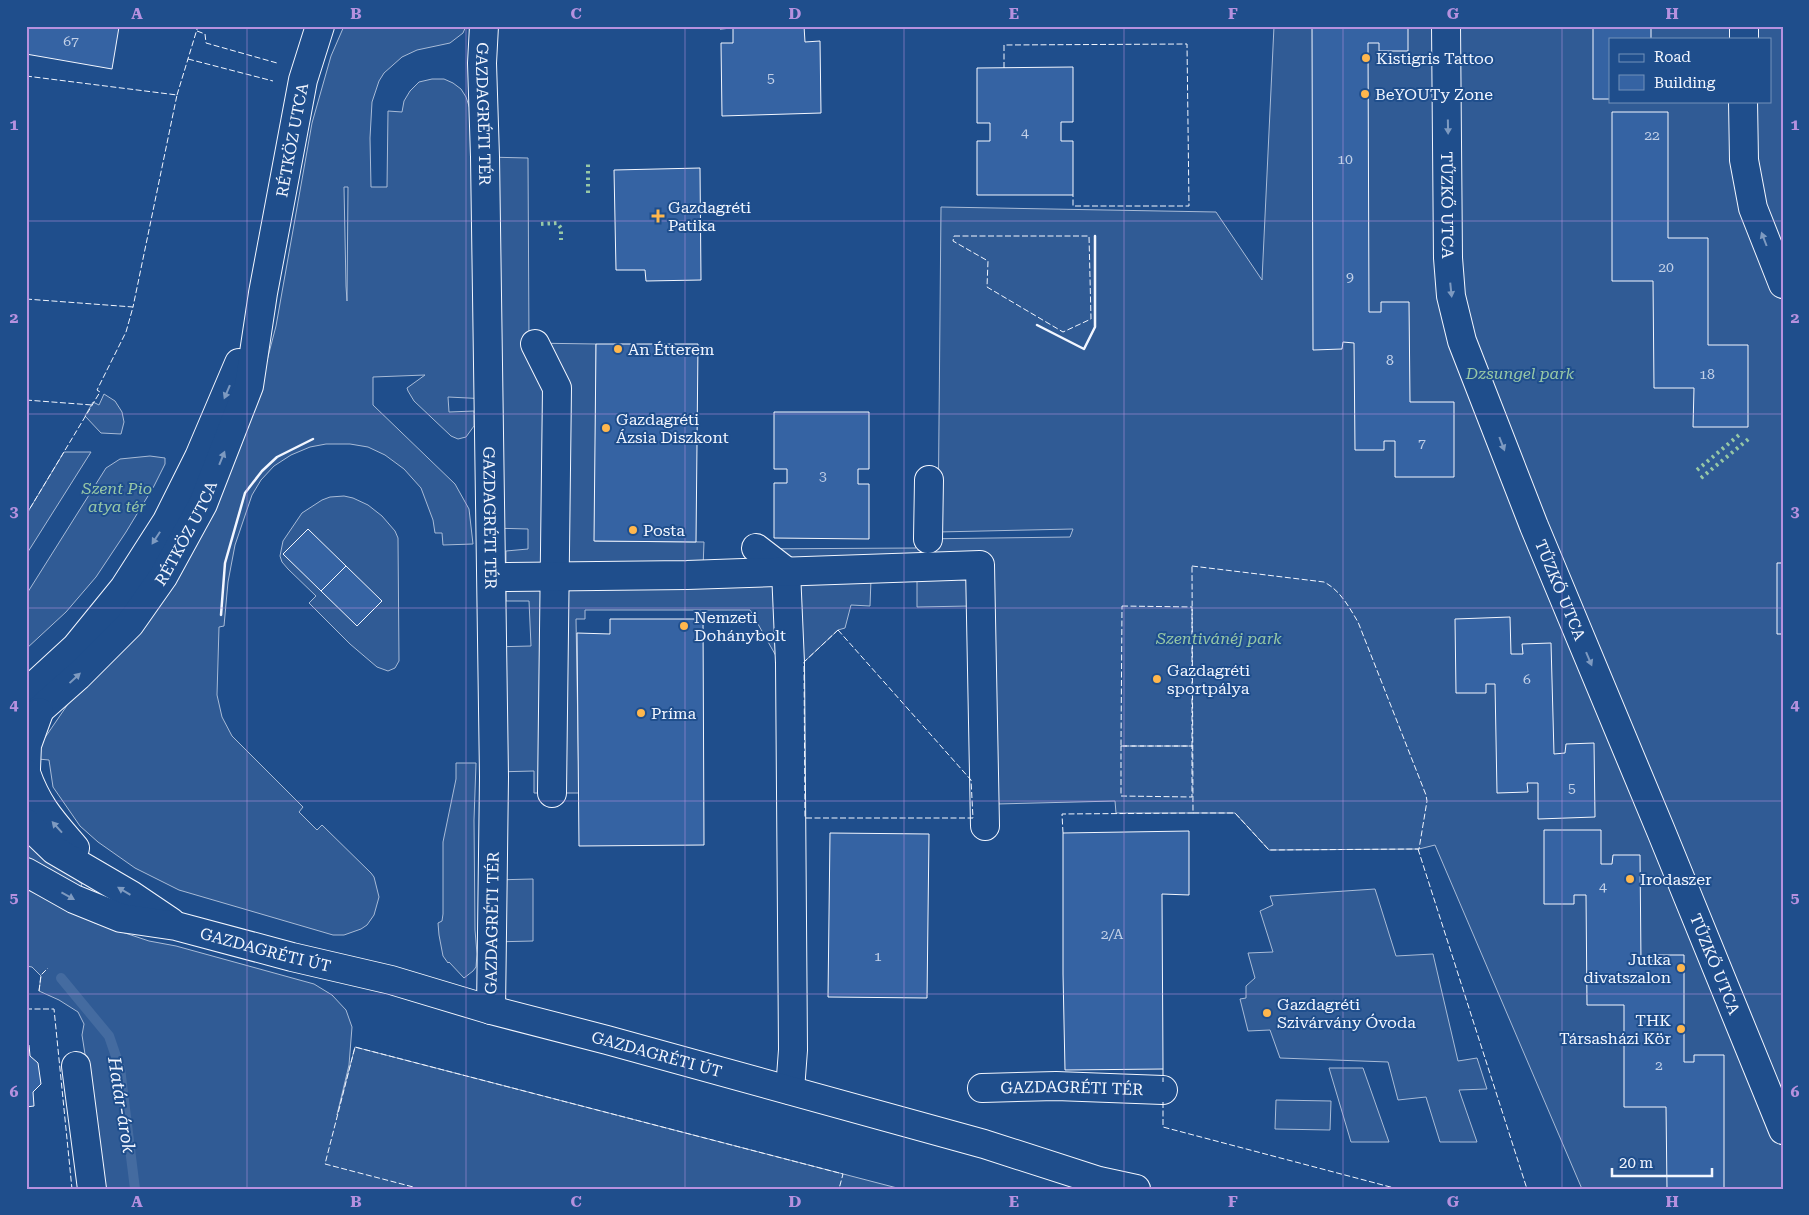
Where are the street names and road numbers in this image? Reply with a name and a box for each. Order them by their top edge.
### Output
street label: GAZDAGRÉTI TÉR [472,42,495,186]
street label: RÉTKÖZ UTCA [272,81,312,199]
street label: TŰZKŐ UTCA [1438,151,1458,259]
street label: GAZDAGRÉTI TÉR [480,446,501,590]
street label: RÉTKÖZ UTCA [151,477,221,589]
street label: TŰZKŐ UTCA [1531,537,1590,644]
street label: GAZDAGRÉTI TÉR [481,851,503,995]
street label: TŰZKŐ UTCA [1686,911,1745,1018]
street label: GAZDAGRÉTI ÚT [198,923,333,975]
street label: GAZDAGRÉTI ÚT [590,1027,725,1081]
street label: GAZDAGRÉTI TÉR [1000,1076,1144,1099]

